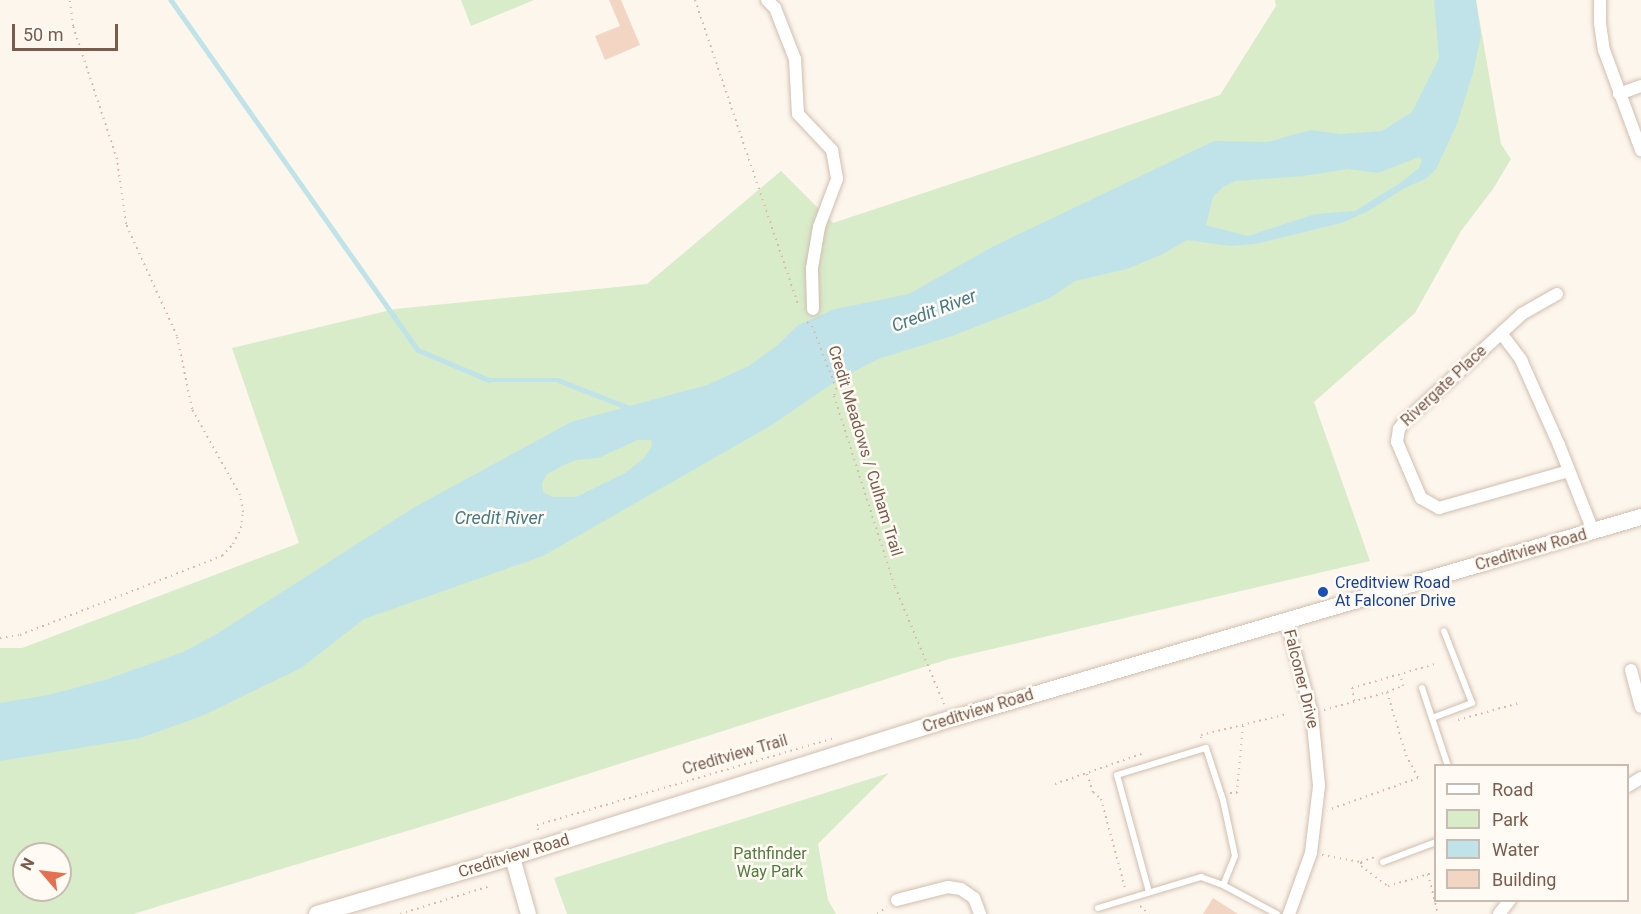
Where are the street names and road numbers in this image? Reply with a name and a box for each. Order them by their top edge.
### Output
street label: Rivergate Place [1397,341,1491,431]
street label: Credit Meadows / Culham Trail [824,343,906,559]
street label: Creditview Road [1473,525,1589,575]
street label: Falconer Drive [1279,628,1323,730]
street label: Creditview Road [920,685,1036,737]
street label: Creditview Trail [680,731,790,779]
street label: Creditview Road [456,830,572,882]

